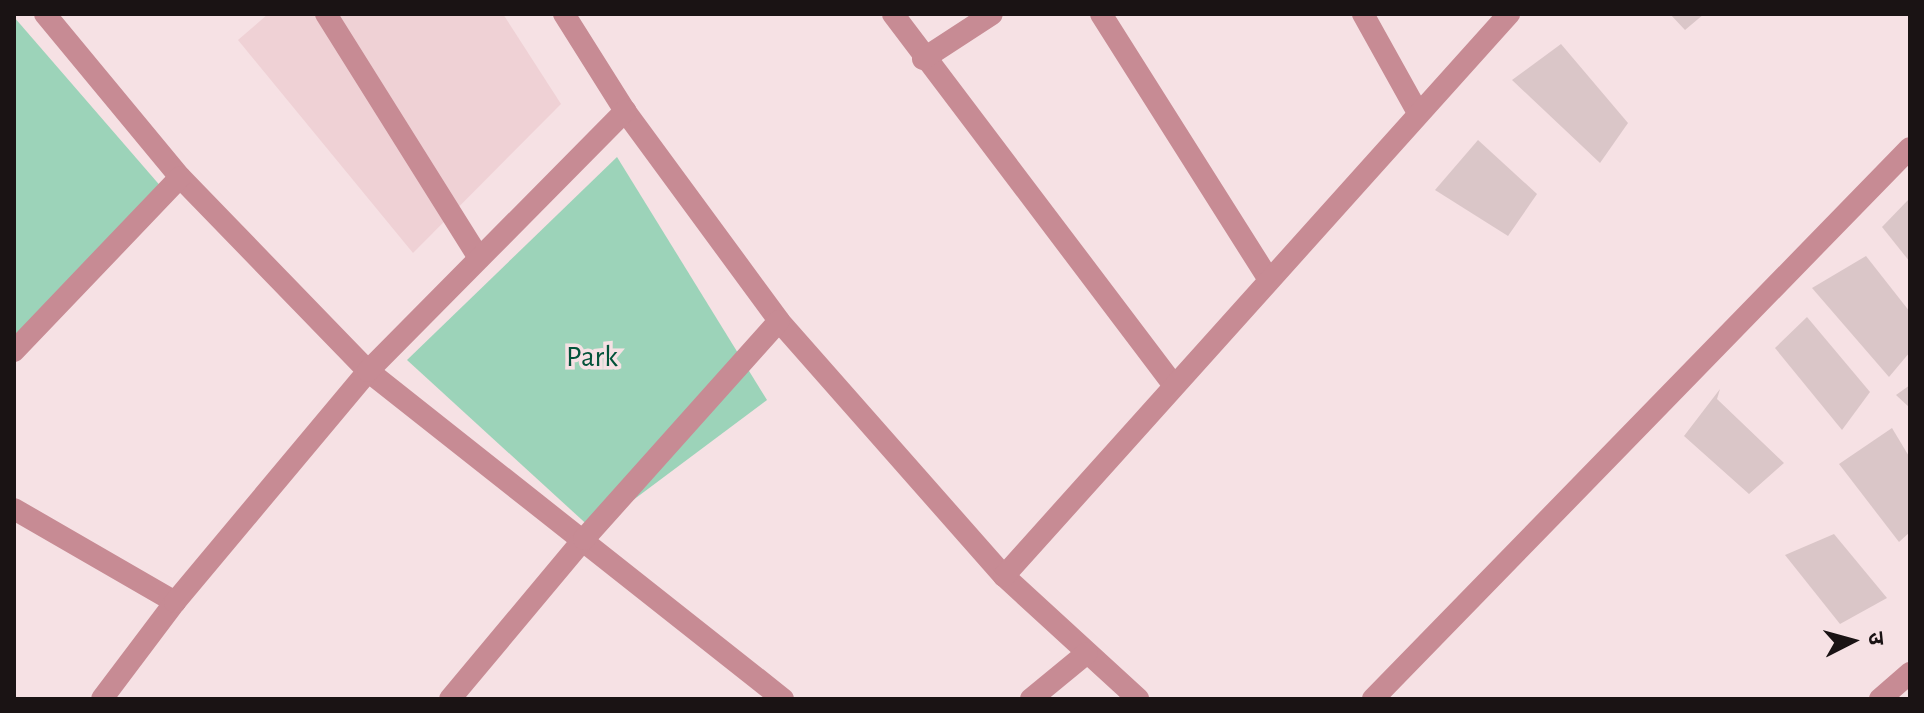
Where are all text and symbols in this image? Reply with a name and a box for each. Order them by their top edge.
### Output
park label: Park [566,339,618,375]
north arrow [1812,601,1892,681]
text: उ [1864,631,1887,646]

